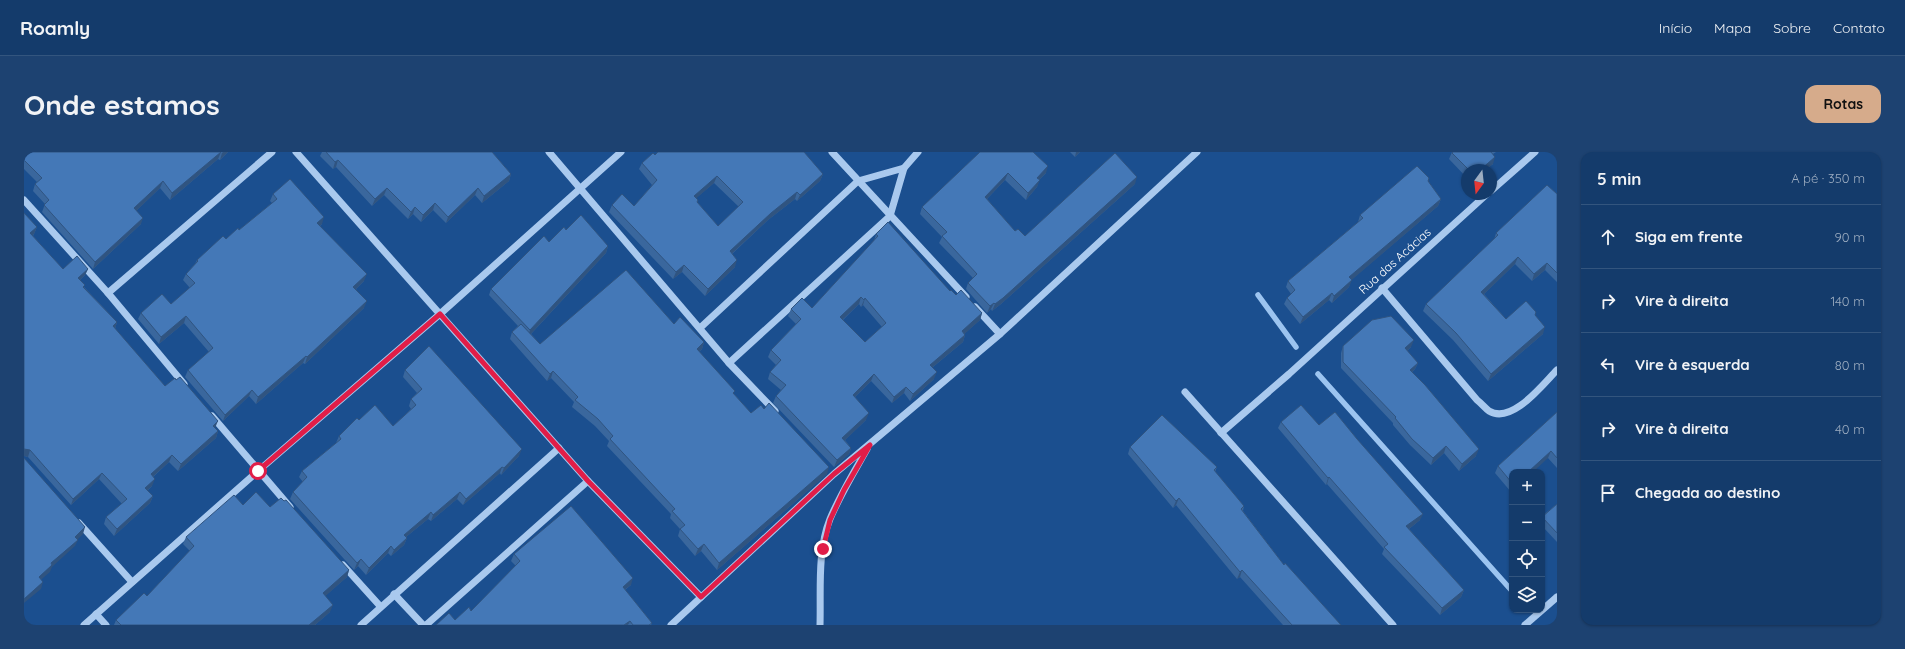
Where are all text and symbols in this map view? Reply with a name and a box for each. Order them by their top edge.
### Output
text: Roamly [20,16,90,40]
text: Início [1659,19,1692,37]
text: Mapa [1714,19,1751,37]
text: Sobre [1773,19,1811,37]
text: Contato [1833,19,1885,37]
button: Rotas [1805,85,1881,123]
text: Onde estamos [24,87,220,122]
north arrow [1461,164,1497,200]
text: 5 min [1597,168,1641,189]
text: A pé · 350 m [1791,170,1865,186]
street label: Rua das Acácias [1356,224,1434,297]
icon: ahead [1597,226,1619,248]
text: Siga em frente [1635,227,1743,246]
text: 90 m [1835,229,1865,245]
icon: right [1597,290,1619,312]
text: Vire à direita [1635,291,1729,310]
text: 140 m [1830,293,1865,309]
icon: left [1597,354,1619,376]
text: Vire à esquerda [1635,355,1750,374]
text: 80 m [1835,357,1865,373]
icon: right [1597,418,1619,440]
text: Vire à direita [1635,419,1729,438]
text: 40 m [1835,421,1865,437]
route start [249,462,267,480]
map controls [1509,469,1545,613]
button: + [1509,469,1545,505]
icon: arrive [1597,482,1619,504]
text: Chegada ao destino [1635,483,1780,502]
button: − [1509,505,1545,541]
route end [814,540,832,558]
button: locate [1509,541,1545,577]
button: layers [1509,577,1545,613]

